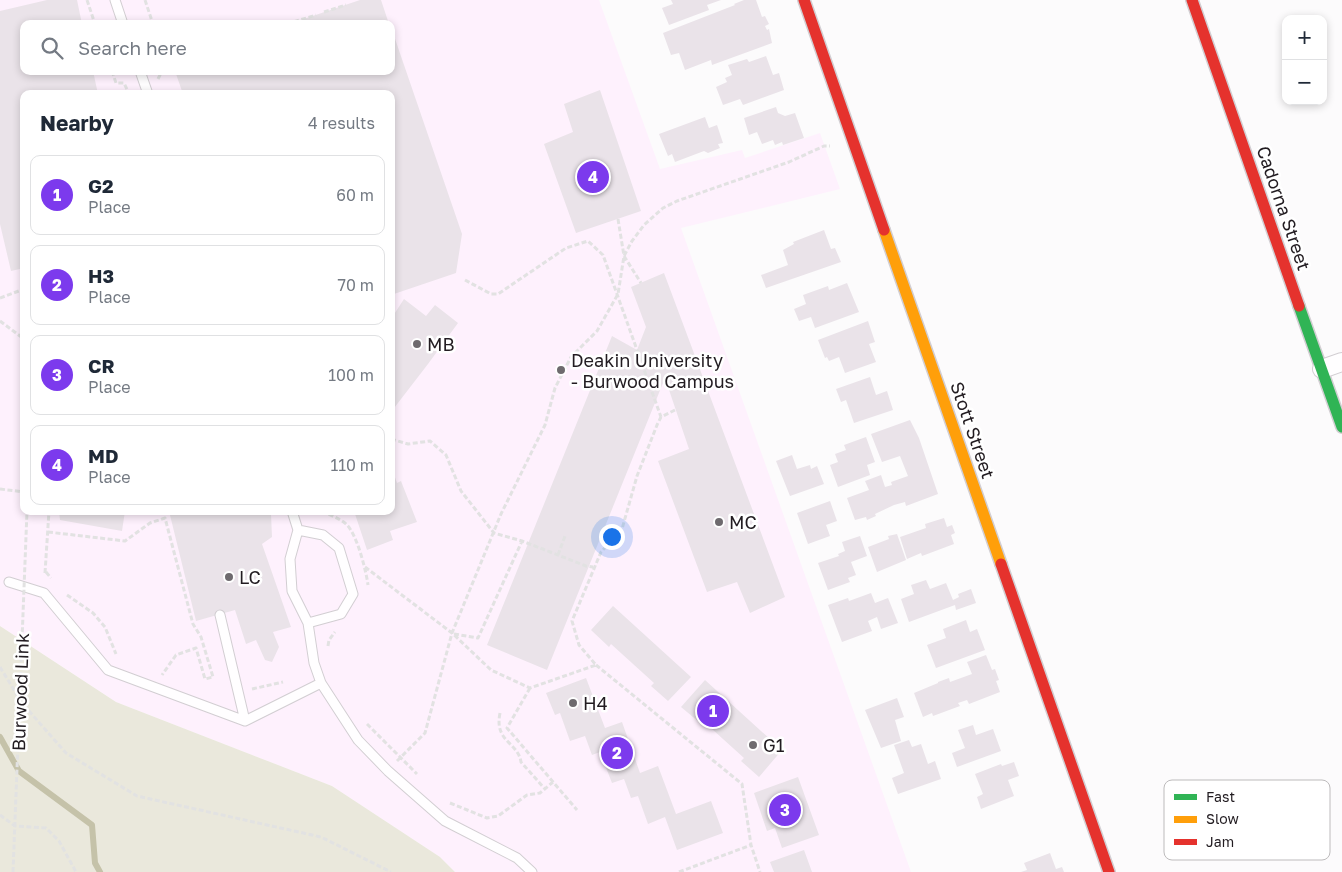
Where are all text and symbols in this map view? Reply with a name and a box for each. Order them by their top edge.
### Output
map controls [1282,15,1327,105]
button: + [1282,15,1327,60]
search box [20,20,395,75]
icon: search [38,34,66,62]
text: Search here [78,36,187,59]
button: − [1282,60,1327,105]
text: Nearby [40,110,114,136]
text: 4 results [308,113,375,133]
street label: Cadorna Street [1252,143,1316,273]
pin: 4 [577,158,609,196]
text: G2 [88,174,114,197]
text: 1 [53,185,61,205]
text: 60 m [336,185,374,205]
text: Place [88,197,131,217]
text: H3 [88,264,114,287]
text: 2 [52,275,62,295]
text: 70 m [337,275,374,295]
text: Place [88,287,131,307]
place label: MB [427,333,455,355]
marker: MB [411,338,423,350]
place label: Deakin University - Burwood Campus [571,349,734,392]
text: CR [88,354,115,377]
marker: Deakin University - Burwood Campus [555,364,567,376]
text: 3 [52,365,62,385]
text: 100 m [328,365,374,385]
text: Place [88,377,131,397]
street label: Stott Street [946,379,1000,481]
text: MD [88,444,119,467]
text: 4 [52,455,62,475]
text: 110 m [330,455,374,475]
text: Place [88,467,131,487]
place label: MC [729,511,757,533]
marker: MC [713,516,725,528]
your location [599,524,625,550]
place label: LC [239,566,261,588]
marker: LC [223,571,235,583]
street label: Burwood Link [7,633,33,751]
place label: H4 [583,692,608,714]
pin: 1 [697,692,729,730]
marker: H4 [567,697,579,709]
pin: 2 [601,734,633,772]
place label: G1 [763,734,785,756]
marker: G1 [747,739,759,751]
legend [1164,780,1330,860]
text: Fast [1206,788,1235,805]
pin: 3 [769,791,801,829]
text: Slow [1206,810,1239,827]
text: Jam [1206,833,1234,850]

